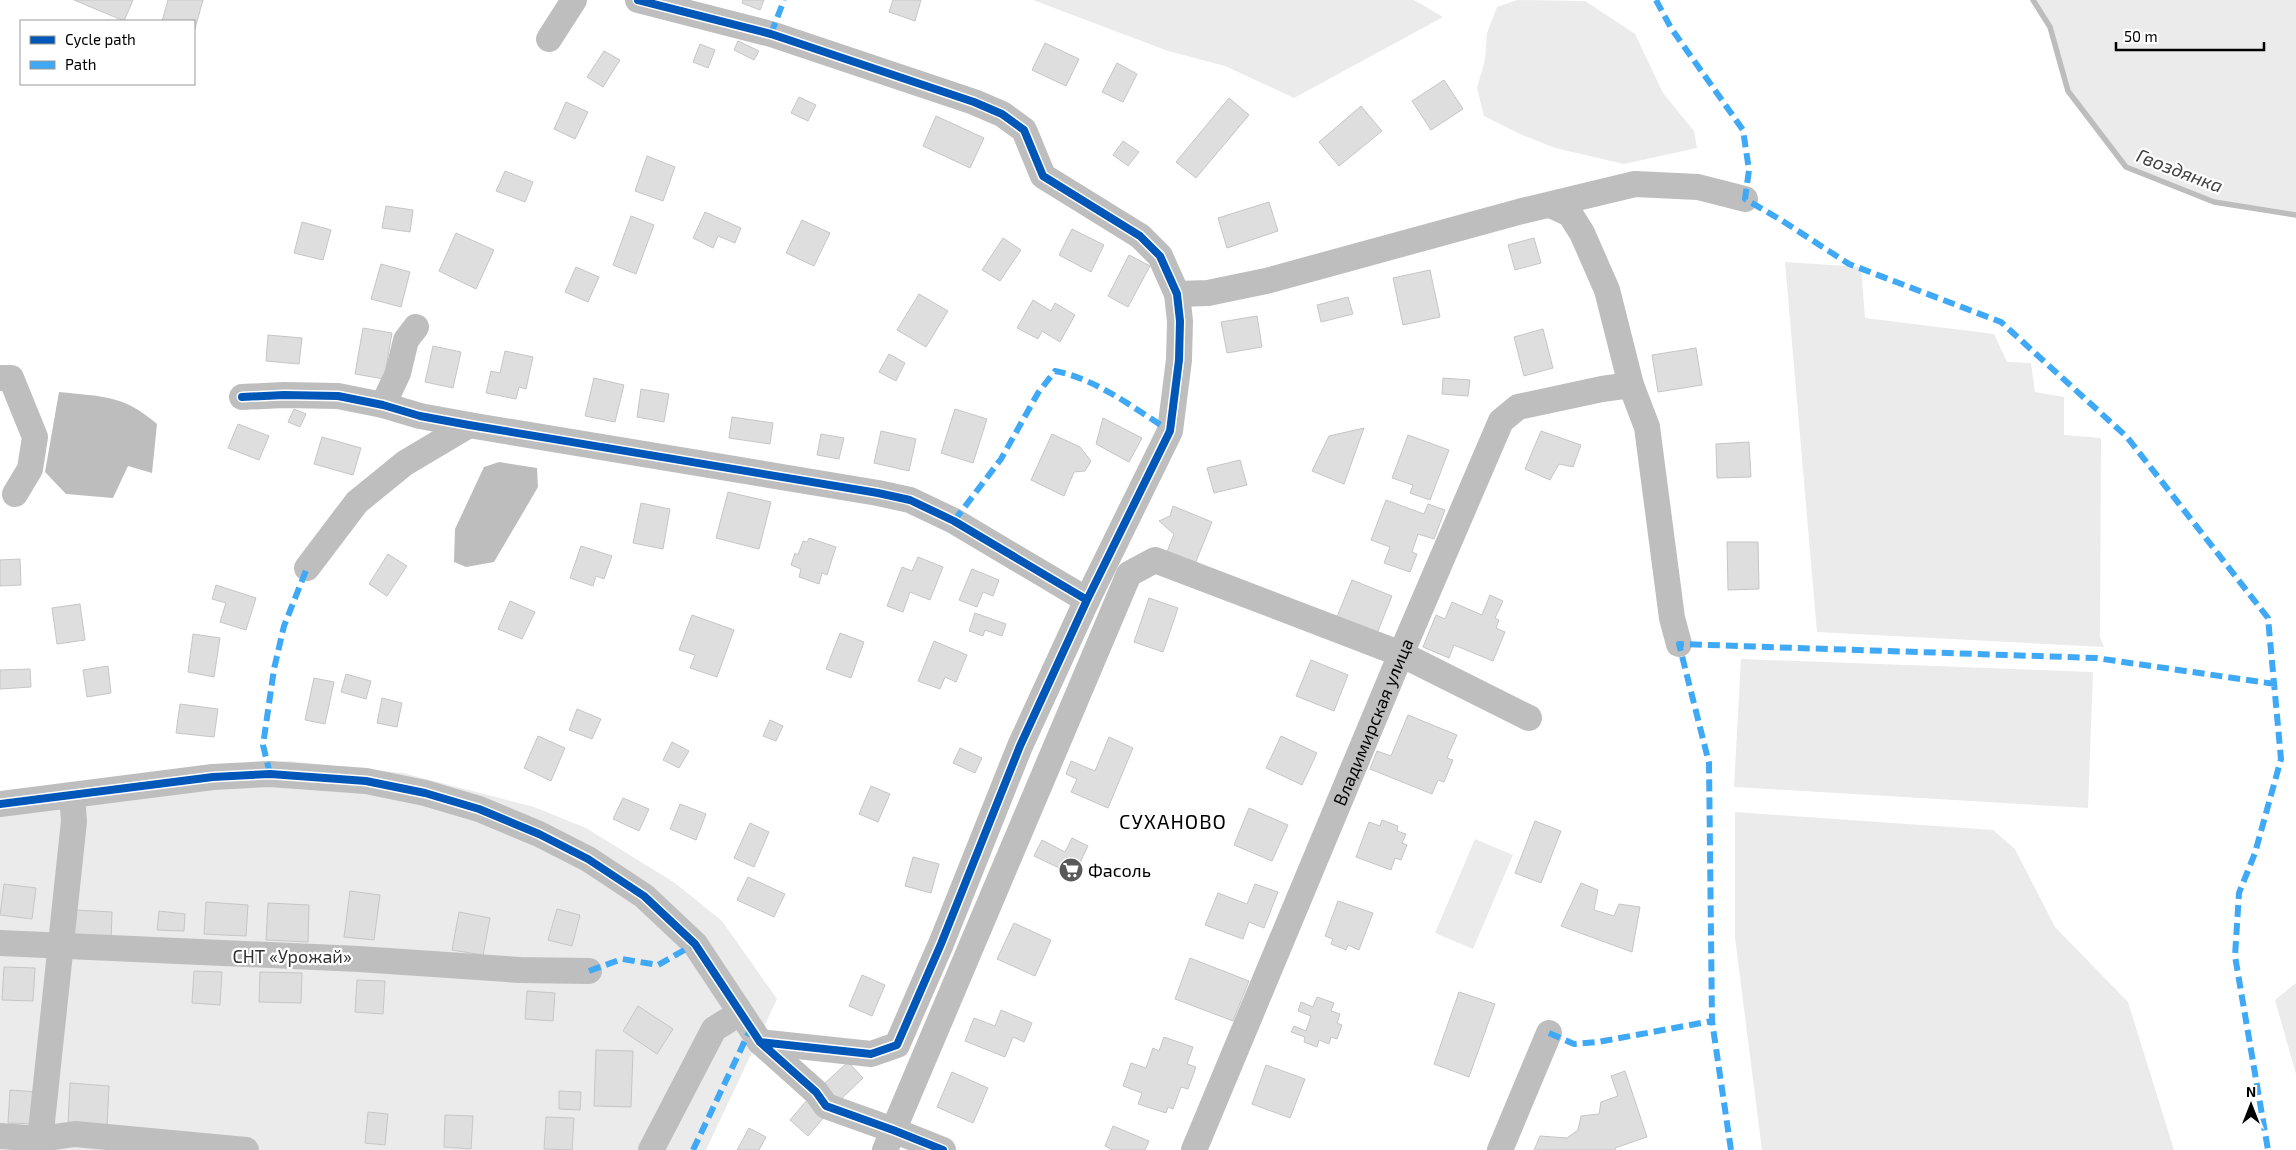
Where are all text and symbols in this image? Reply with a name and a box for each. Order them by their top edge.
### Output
legend [20,20,195,85]
scale bar [2116,20,2264,52]
text: 50 m [2124,27,2158,45]
text: Cycle path [65,30,136,48]
text: Path [65,55,96,73]
water label: Гвоздянка [2134,143,2226,197]
street label: Владимирская улица [1328,635,1418,809]
district label: СУХАНОВО [1119,809,1227,833]
supermarket icon: Фасоль [1058,857,1084,883]
place label: Фасоль [1088,859,1151,881]
park label: СНТ «Урожай» [232,945,352,967]
north arrow [2226,1080,2276,1130]
text: N [2246,1083,2256,1100]

